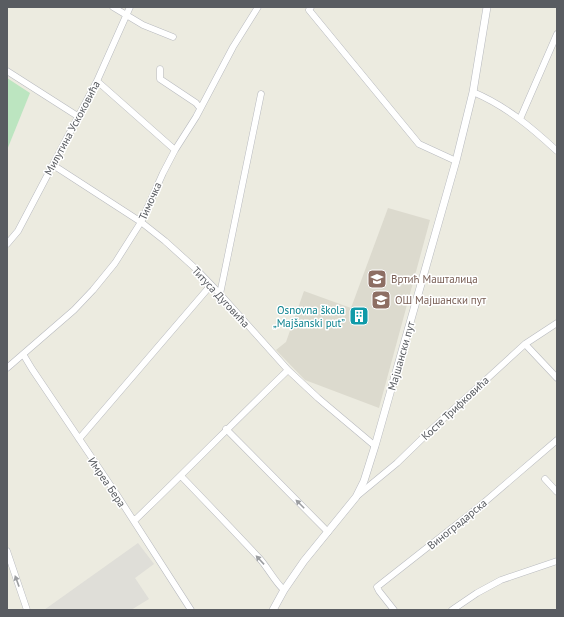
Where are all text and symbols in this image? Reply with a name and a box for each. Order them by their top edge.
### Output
street label: Милутина Ускоковића [41,78,103,178]
street label: Тимочка [135,180,165,222]
street label: Титуса Дуговића [189,264,253,330]
school or university icon: Вртић Машталица [366,268,388,290]
place label: Вртић Машталица [391,272,478,286]
school or university icon: ОШ Мајшански пут [370,289,392,311]
place label: ОШ Мајшански пут [395,293,487,307]
place label: Osnovna škola „Majšanski put” [273,303,345,330]
building icon: Osnovna škola „Majšanski put” [348,305,370,327]
street label: Мајшански пут [384,319,418,392]
street label: Косте Трифковића [418,373,492,443]
street label: Имреа Бера [85,454,129,510]
street label: Виноградарска [424,496,490,552]
one-way arrow [295,499,305,509]
one-way arrow [256,554,265,565]
one-way arrow [14,574,20,586]

